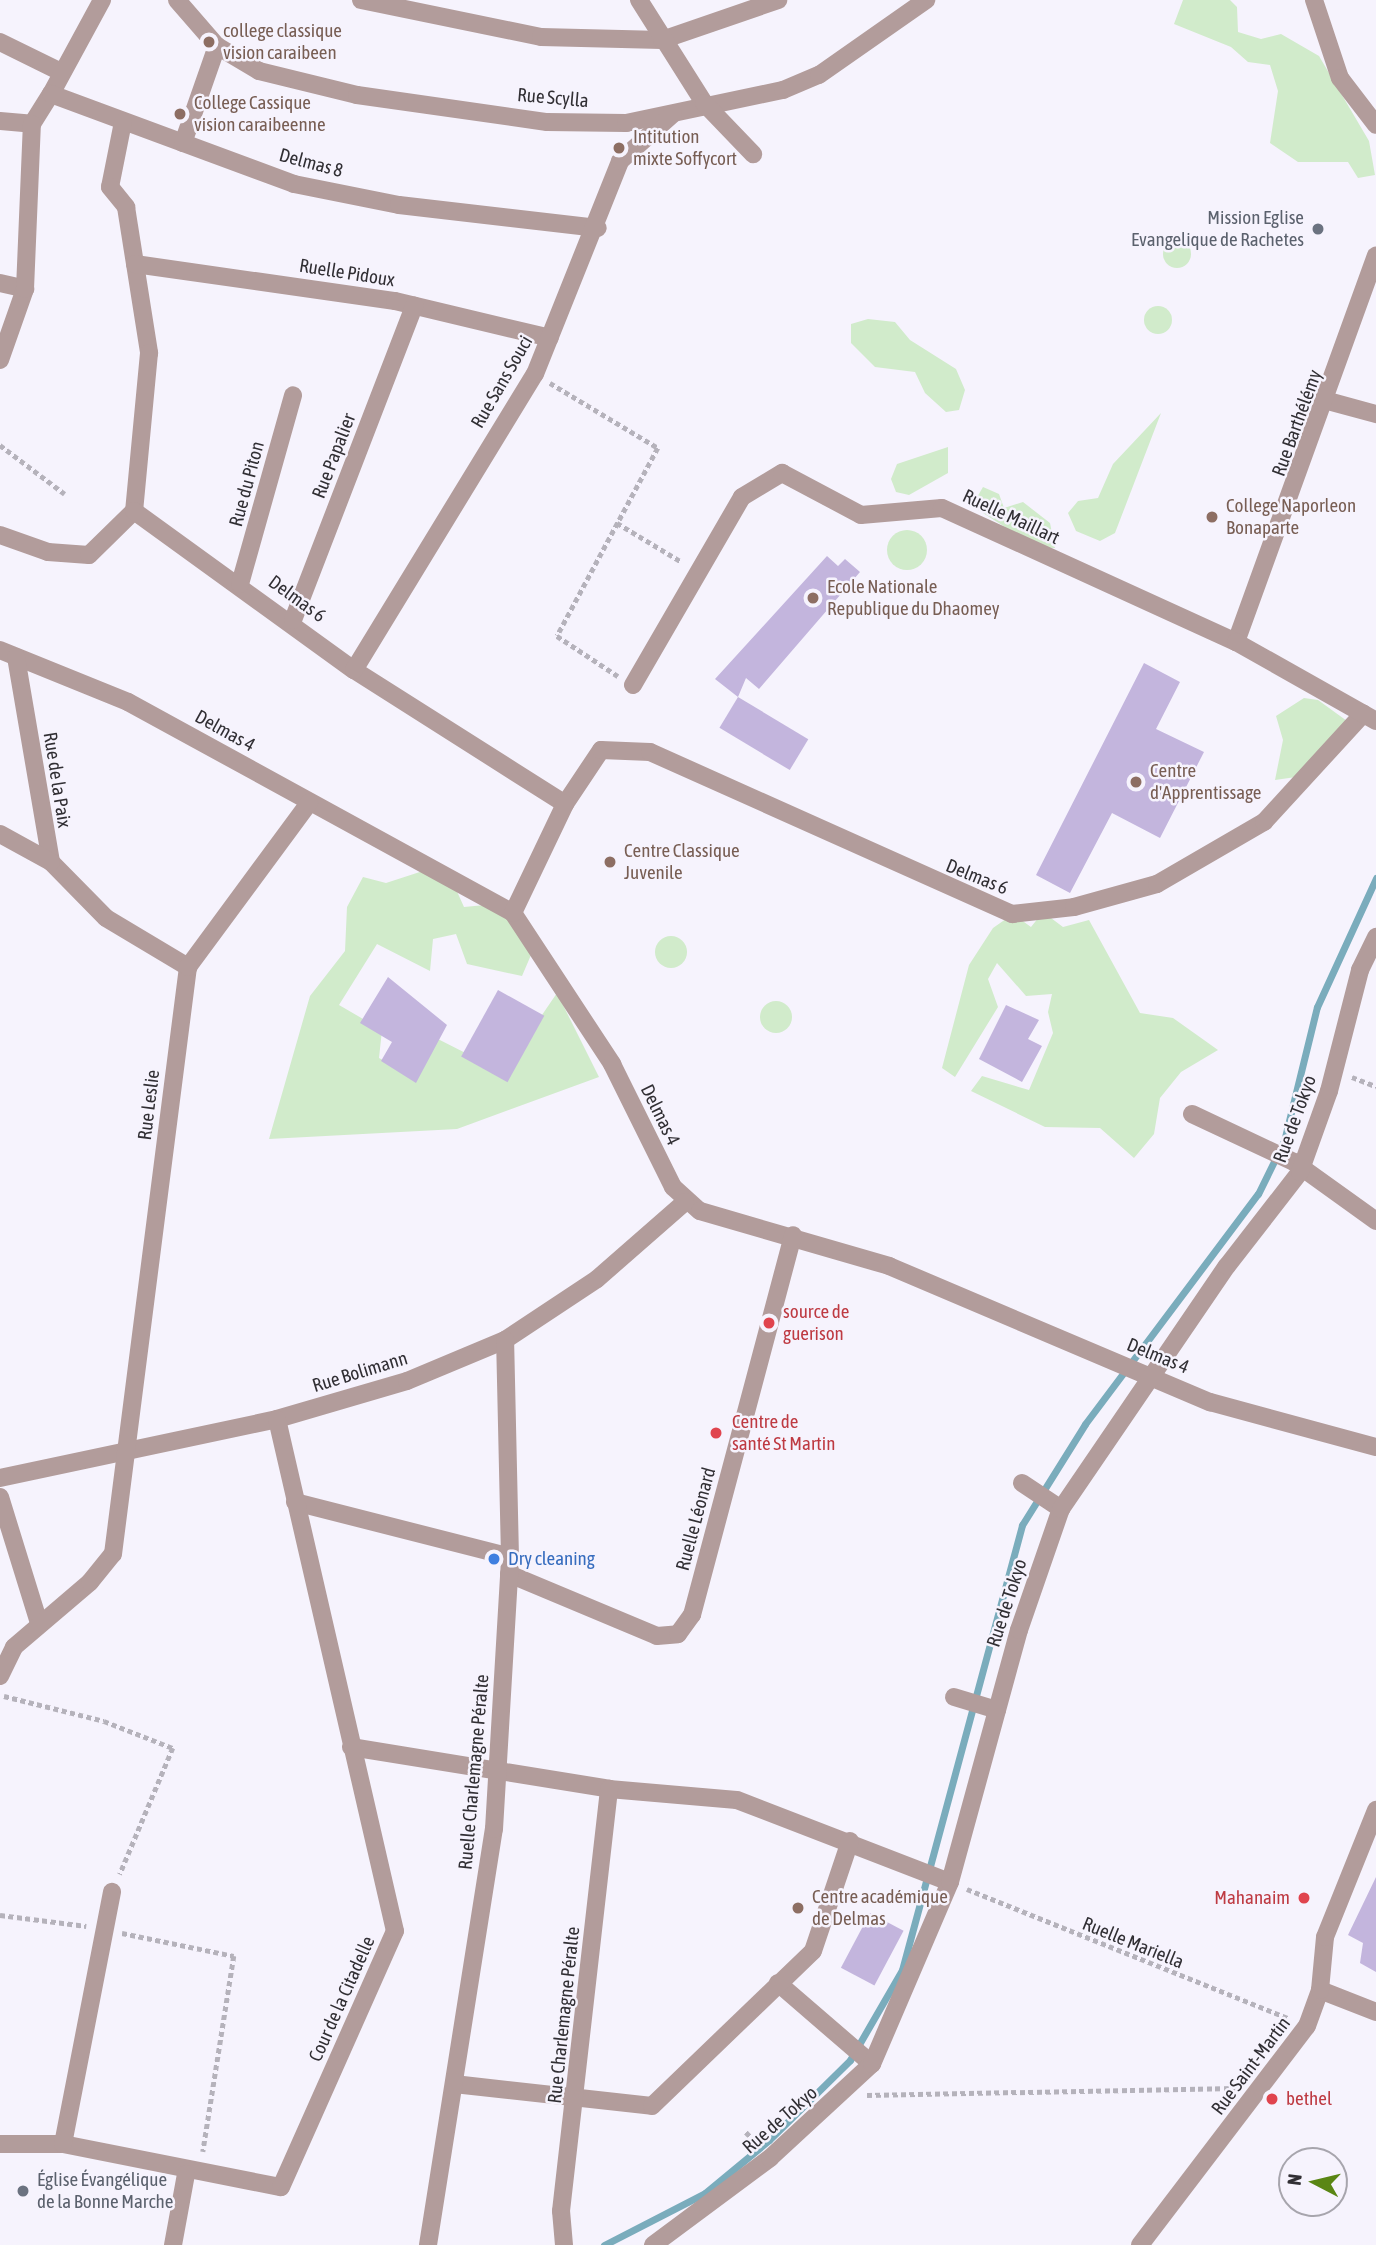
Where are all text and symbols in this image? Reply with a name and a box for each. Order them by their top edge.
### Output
place label: college classique vision caraibeen [223,20,342,64]
marker: college classique vision caraibeen [201,34,217,50]
street label: Rue Scylla [516,84,590,112]
place label: College Cassique vision caraibeenne [194,92,326,136]
marker: College Cassique vision caraibeenne [172,106,188,122]
place label: Intitution mixte Soffycort [633,126,737,170]
marker: Intitution mixte Soffycort [611,140,627,156]
street label: Delmas 8 [277,144,345,182]
place label: Mission Eglise Evangelique de Rachetes [1131,207,1304,251]
marker: Mission Eglise Evangelique de Rachetes [1310,221,1326,237]
street label: Ruelle Pidoux [298,254,396,292]
street label: Rue Sans Souci [466,332,538,432]
street label: Rue Barthélémy [1267,367,1327,479]
street label: Rue Papalier [307,410,361,502]
street label: Rue du Piton [225,439,269,529]
street label: Ruelle Maillart [959,485,1063,549]
place label: College Naporleon Bonaparte [1226,495,1356,539]
marker: College Naporleon Bonaparte [1204,509,1220,525]
street label: Delmas 6 [264,571,330,627]
place label: Ecole Nationale Republique du Dhaomey [827,576,999,620]
marker: Ecole Nationale Republique du Dhaomey [805,590,821,606]
street label: Delmas 4 [191,705,259,757]
street label: Rue de la Paix [38,731,76,829]
place label: Centre d'Apprentissage [1150,760,1261,804]
marker: Centre d'Apprentissage [1128,774,1144,790]
place label: Centre Classique Juvenile [624,840,740,884]
marker: Centre Classique Juvenile [602,854,618,870]
street label: Delmas 6 [943,854,1011,900]
street label: Rue Leslie [133,1069,165,1141]
street label: Rue de Tokyo [1269,1072,1321,1166]
street label: Delmas 4 [635,1081,685,1149]
place label: source de guerison [783,1301,849,1345]
marker: source de guerison [761,1315,777,1331]
street label: Delmas 4 [1124,1333,1192,1379]
street label: Rue Bolimann [310,1347,410,1397]
place label: Centre de santé St Martin [732,1411,835,1455]
marker: Centre de santé St Martin [706,1423,726,1443]
street label: Ruelle Léonard [671,1465,721,1573]
place label: Dry cleaning [508,1548,595,1570]
marker: Dry cleaning [486,1551,502,1567]
street label: Rue de Tokyo [982,1556,1032,1650]
street label: Ruelle Charlemagne Péralte [454,1673,494,1871]
place label: Centre académique de Delmas [812,1886,948,1930]
place label: Mahanaim [1214,1887,1290,1909]
marker: Mahanaim [1296,1890,1312,1906]
marker: Centre académique de Delmas [790,1900,806,1916]
street label: Ruelle Mariella [1079,1912,1187,1974]
street label: Rue Charlemagne Péralte [543,1926,585,2104]
street label: Cour de la Citadelle [304,1933,380,2065]
street label: Rue Saint-Martin [1207,2013,1295,2119]
street label: Rue de Tokyo [738,2081,822,2159]
place label: bethel [1286,2088,1332,2110]
marker: bethel [1264,2091,1280,2107]
north arrow [1278,2147,1348,2217]
place label: Église Évangélique de la Bonne Marche [37,2169,173,2213]
text: N [1283,2173,1306,2187]
marker: Église Évangélique de la Bonne Marche [15,2183,31,2199]

